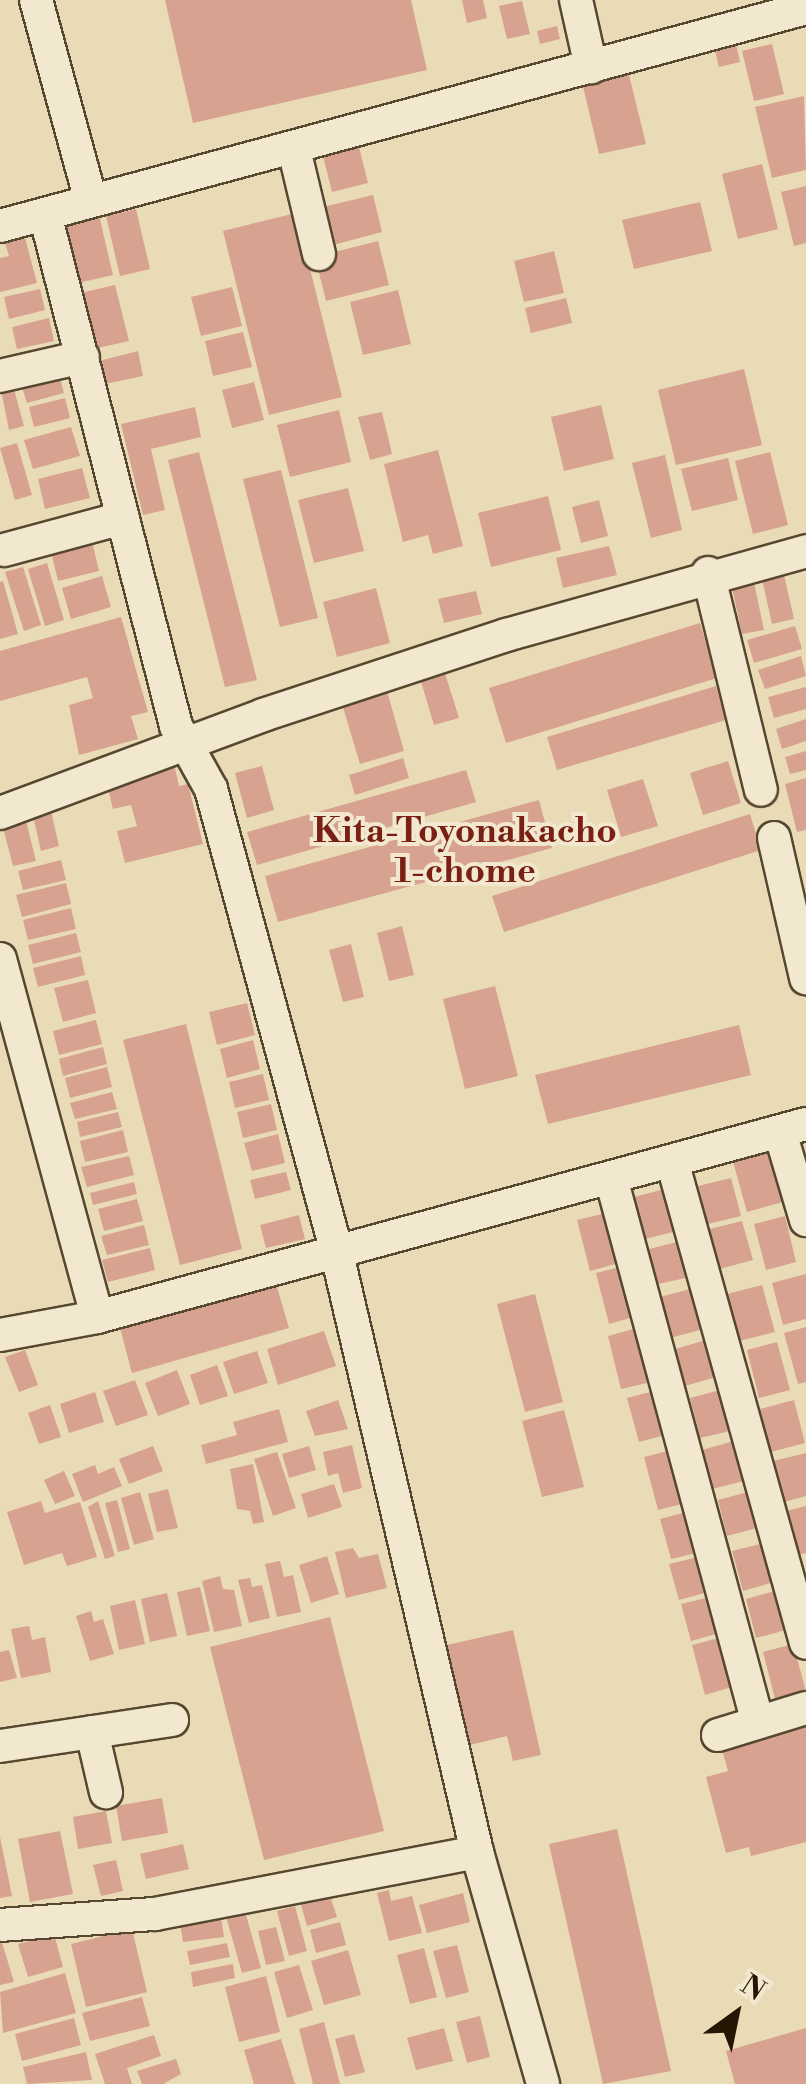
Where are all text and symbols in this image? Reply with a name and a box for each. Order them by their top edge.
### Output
district label: Kita-Toyonakacho 1-chome [313,811,617,893]
north arrow [686,1964,786,2064]
text: N [734,1968,771,2009]

